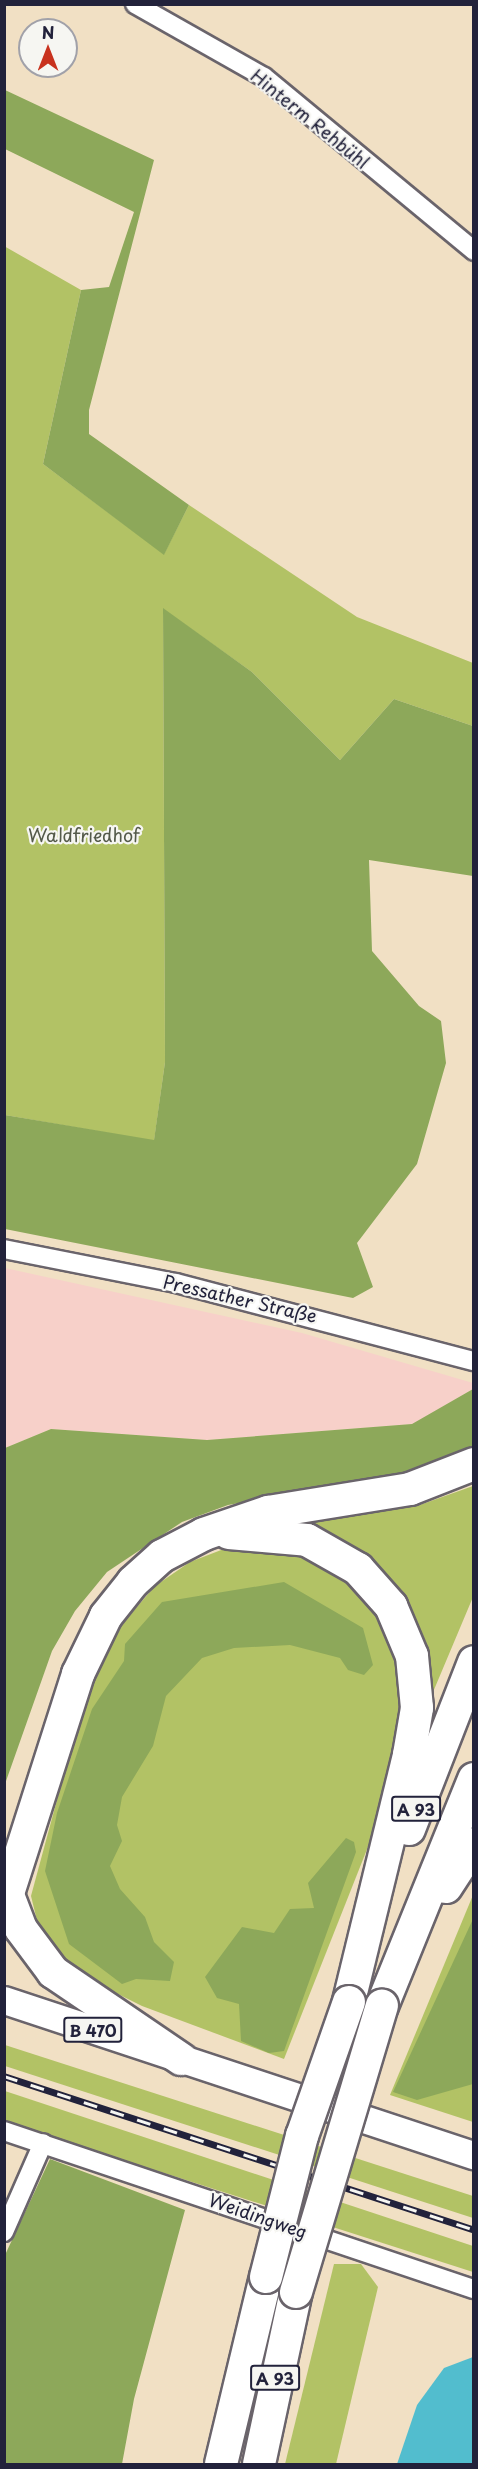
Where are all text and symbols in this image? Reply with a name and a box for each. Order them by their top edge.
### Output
north arrow [18,18,78,78]
text: N [42,20,54,44]
street label: Hinterm Rehbühl [246,65,374,173]
park label: Waldfriedhof [28,824,140,846]
street label: Pressather Straße [161,1271,319,1327]
road number: A 93 [390,1796,442,1822]
road number: B 470 [63,2017,123,2043]
street label: Weidingweg [206,2189,310,2243]
road number: A 93 [250,2365,300,2391]

